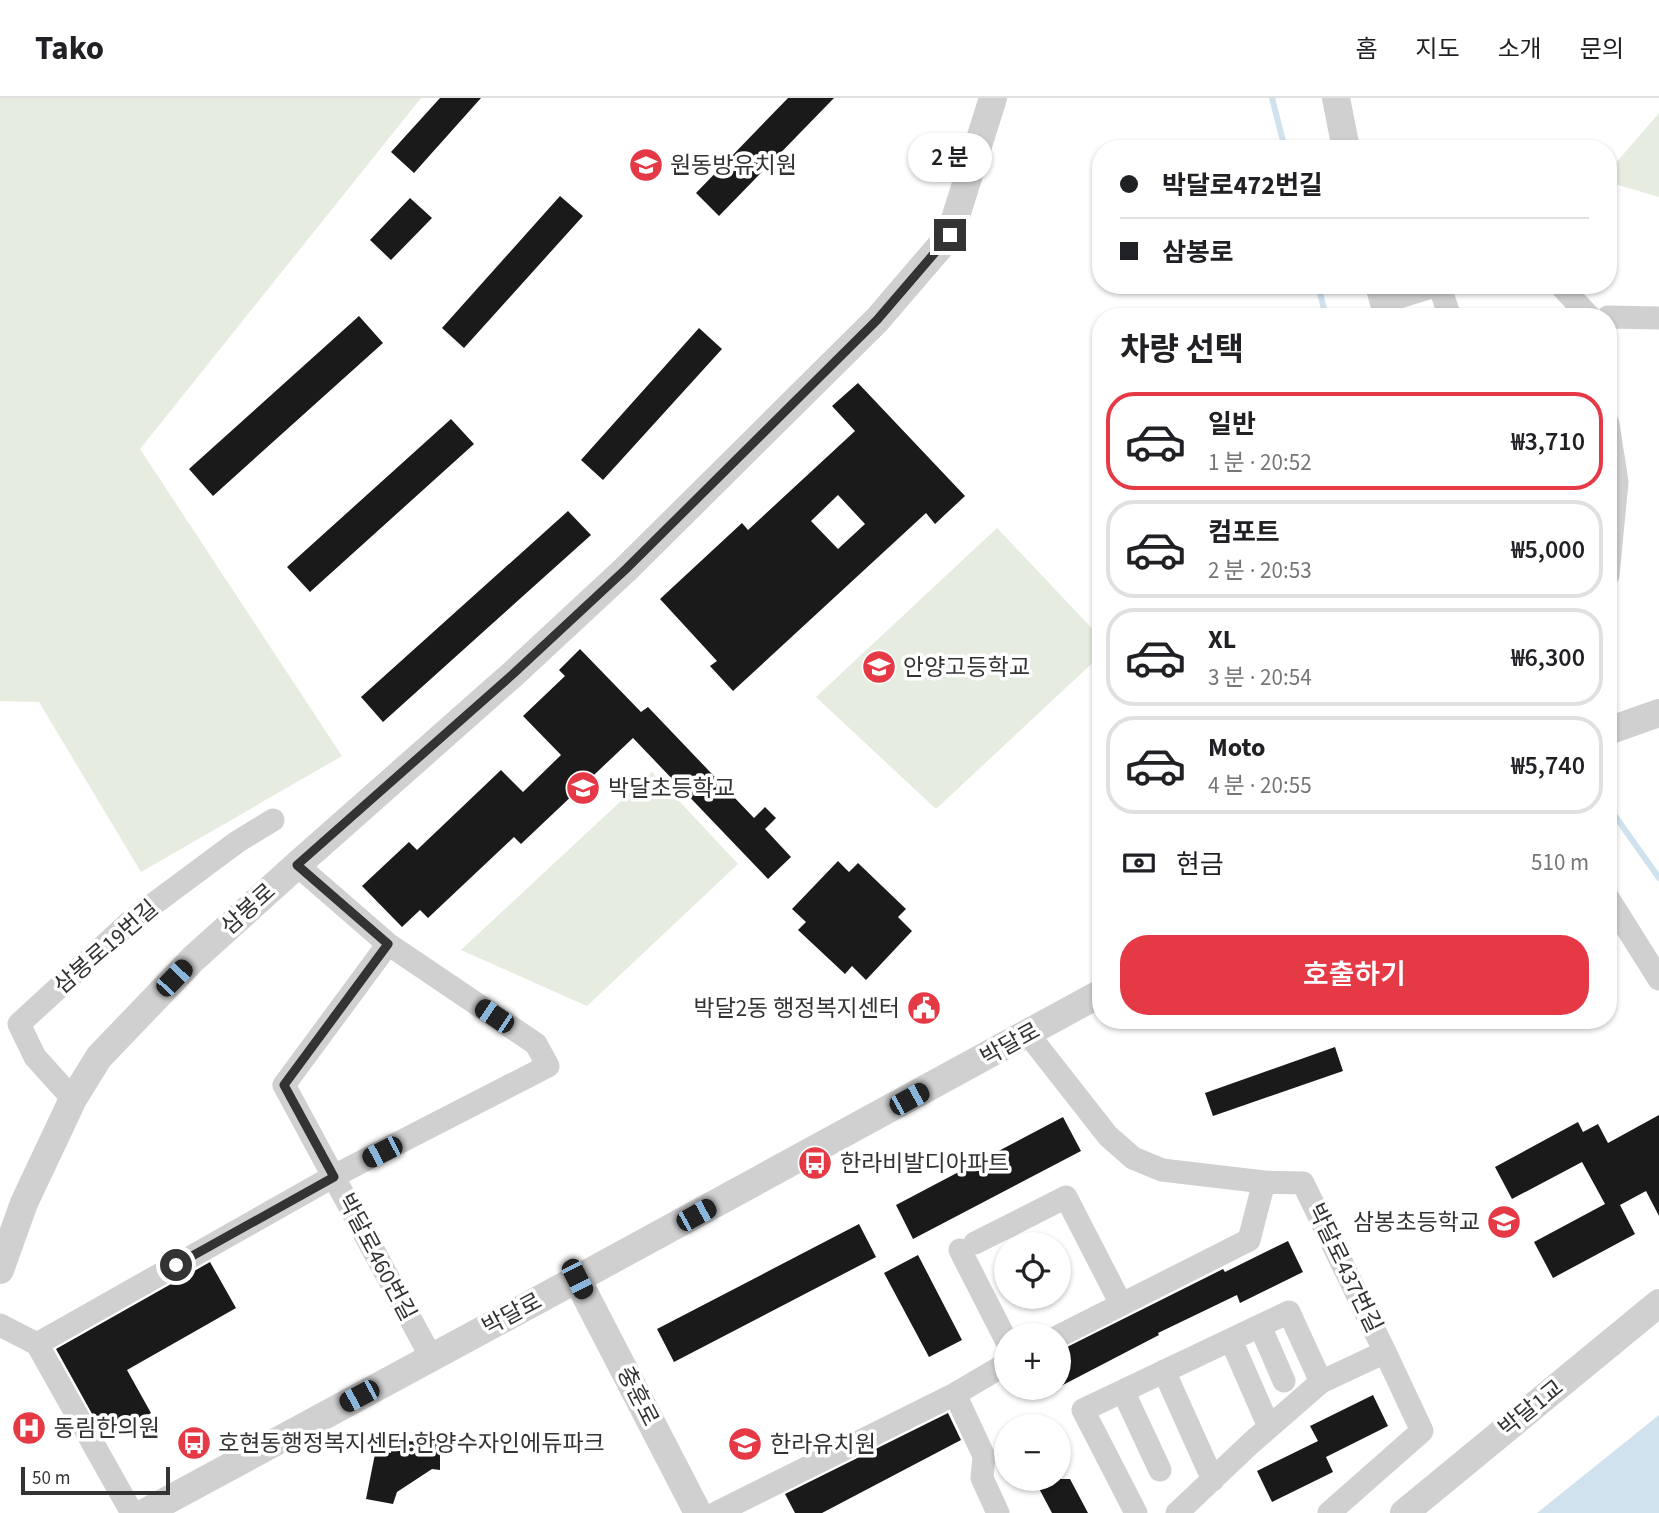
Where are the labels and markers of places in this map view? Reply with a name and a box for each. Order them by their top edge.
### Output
school or university icon: 원동방유치원 [627,146,665,184]
place label: 원동방유치원 [670,149,797,182]
school or university icon: 안양고등학교 [860,648,898,686]
place label: 안양고등학교 [903,651,1030,684]
school or university icon: 박달초등학교 [564,769,602,807]
place label: 박달초등학교 [608,772,735,805]
public building icon: 박달2동 행정복지센터 [905,989,943,1027]
place label: 박달2동 행정복지센터 [694,992,900,1025]
bus stop icon: 한라비발디아파트 [796,1144,834,1182]
place label: 한라비발디아파트 [840,1147,1009,1180]
school or university icon: 삼봉초등학교 [1485,1203,1523,1241]
place label: 삼봉초등학교 [1353,1206,1480,1239]
hospital icon: 동림한의원 [10,1409,48,1447]
place label: 동림한의원 [54,1412,160,1445]
bus stop icon: 호현동행정복지센터.한양수자인에듀파크 [175,1424,213,1462]
school or university icon: 한라유치원 [726,1425,764,1463]
place label: 호현동행정복지센터.한양수자인에듀파크 [218,1427,605,1460]
place label: 한라유치원 [770,1428,876,1461]

